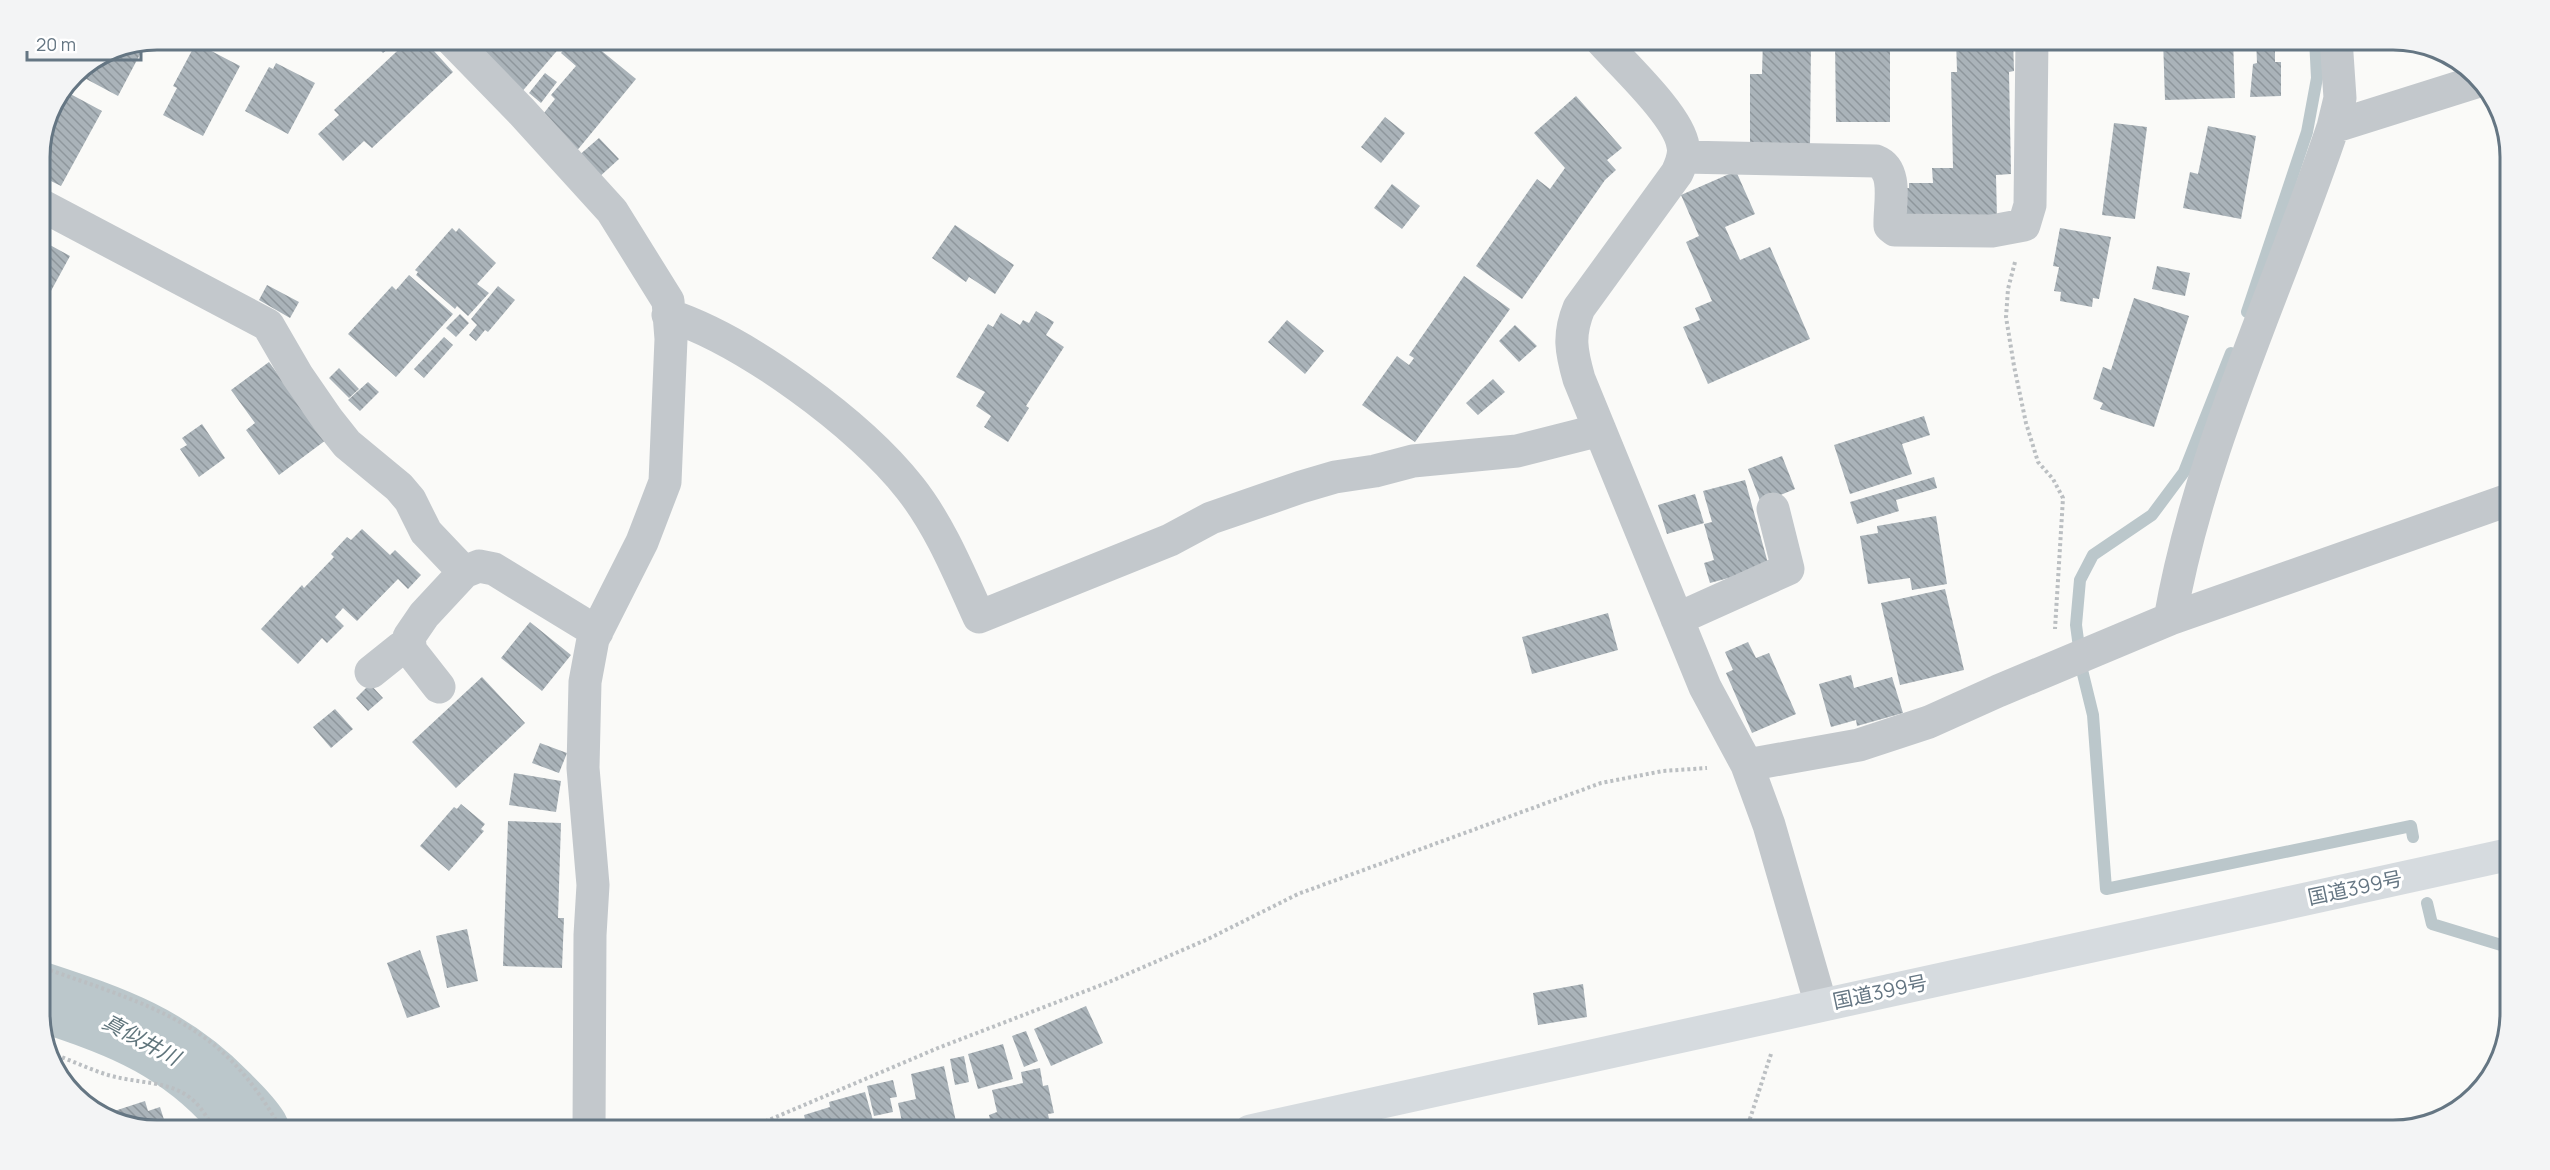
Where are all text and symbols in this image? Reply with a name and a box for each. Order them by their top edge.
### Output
scale bar [27,24,141,62]
text: 20 m [36,32,76,56]
street label: 国道399号 [2305,864,2405,911]
street label: 国道399号 [1830,968,1930,1015]
water label: 真似井川 [98,1007,187,1072]

